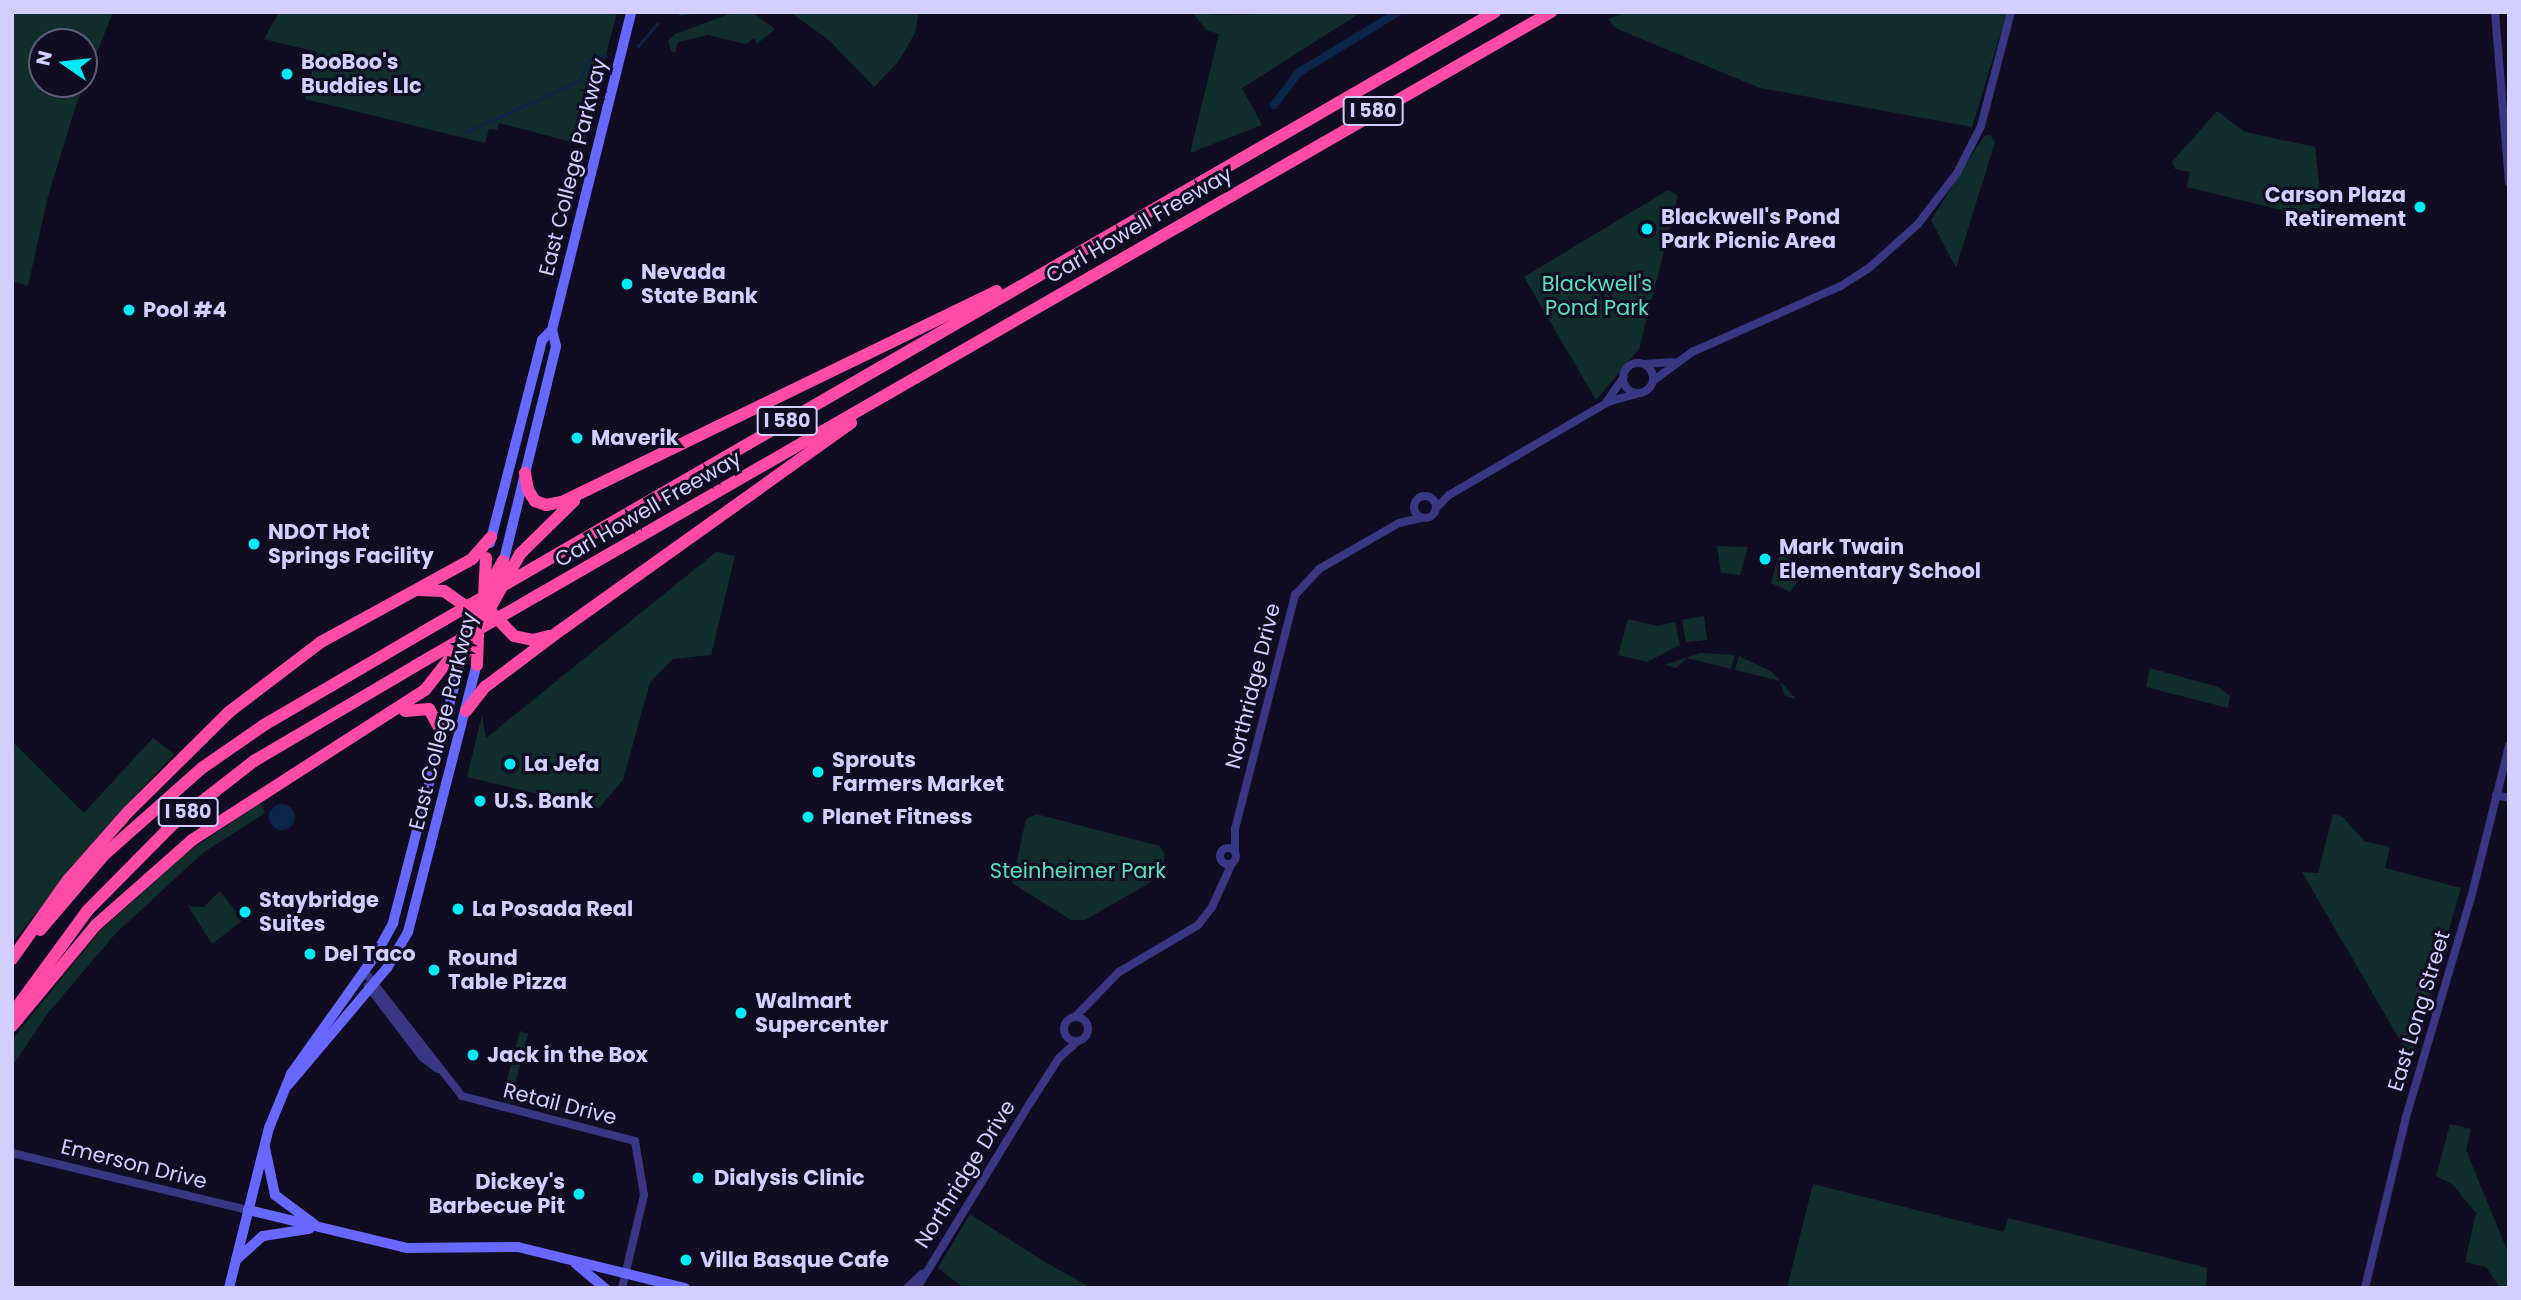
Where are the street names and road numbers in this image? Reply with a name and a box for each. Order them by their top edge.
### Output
street label: East College Parkway [534,56,612,278]
road number: I 580 [1342,96,1404,127]
street label: Carl Howell Freeway [1041,161,1237,289]
road number: I 580 [756,406,818,436]
street label: Carl Howell Freeway [550,445,746,573]
street label: Northridge Drive [1220,601,1286,771]
street label: East College Parkway [404,610,482,832]
road number: I 580 [156,796,220,828]
street label: East Long Street [2383,928,2455,1094]
street label: Retail Drive [501,1078,619,1130]
street label: Northridge Drive [909,1095,1021,1253]
street label: Emerson Drive [58,1134,210,1194]

